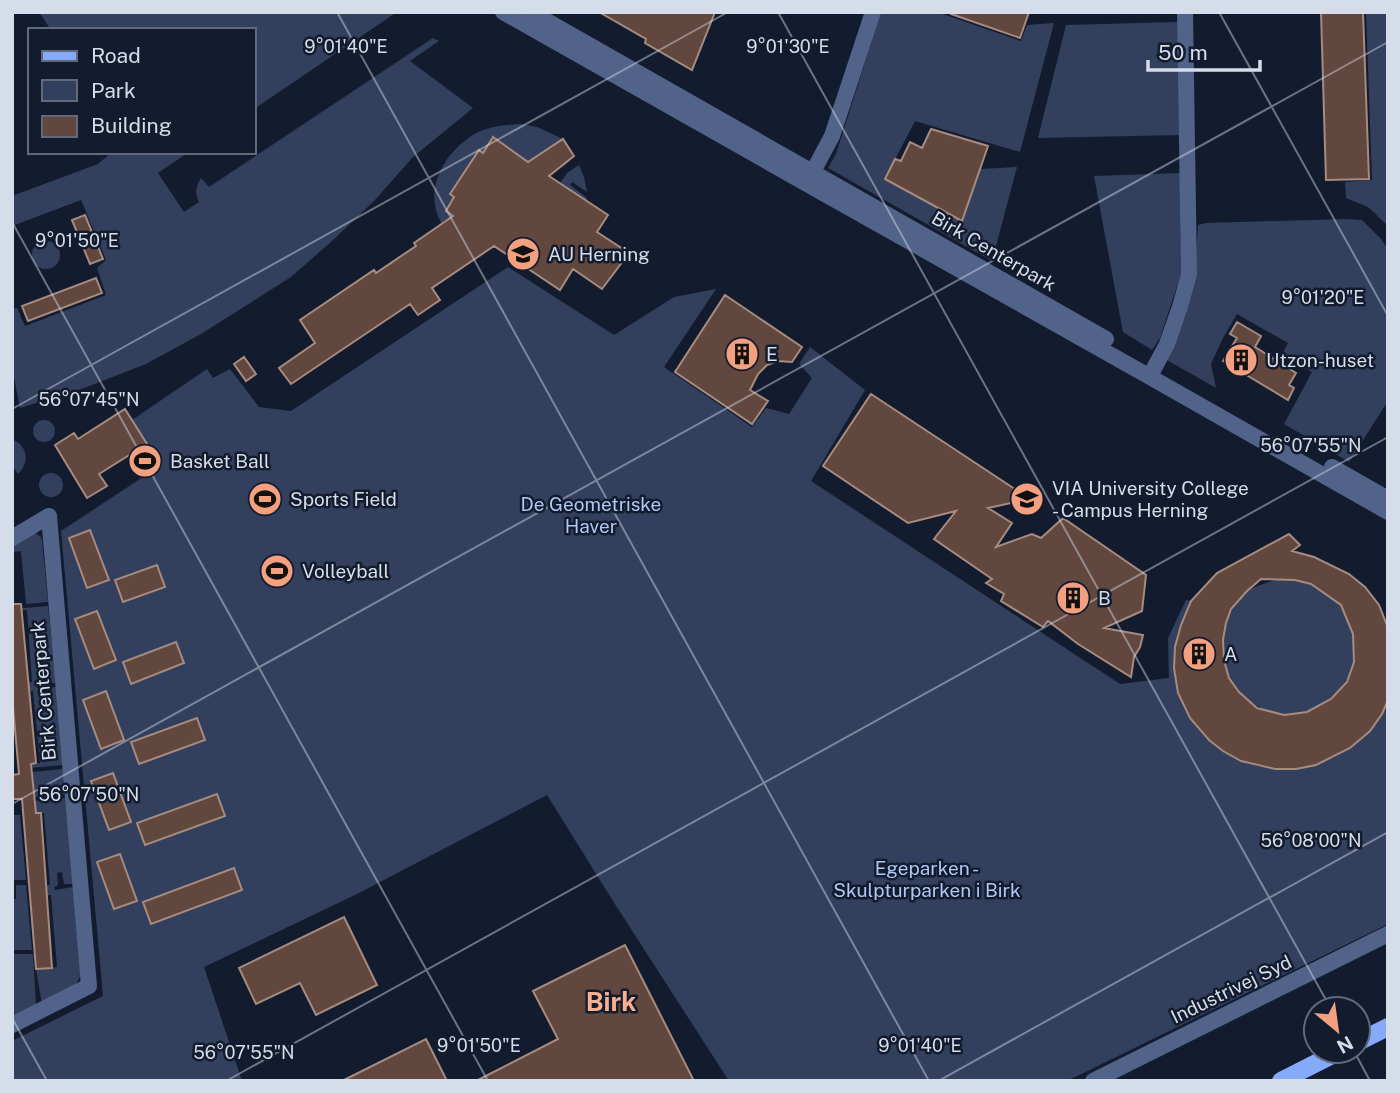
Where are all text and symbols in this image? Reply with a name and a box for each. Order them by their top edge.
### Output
legend [28,28,256,154]
scale bar [1148,28,1260,72]
text: 9°01'40"E [304,36,388,57]
text: 9°01'30"E [746,36,830,57]
text: 50 m [1158,40,1208,65]
text: Road [91,43,141,68]
text: Park [91,78,136,103]
text: Building [91,113,172,138]
street label: Birk Centerpark [928,207,1060,296]
text: 9°01'50"E [35,230,119,251]
school or university icon: AU Herning [504,235,542,273]
place label: AU Herning [548,243,650,265]
text: 9°01'20"E [1282,287,1364,308]
building icon: E [723,335,761,373]
building icon: Utzon-huset [1222,341,1260,379]
place label: E [766,343,778,365]
place label: Utzon-huset [1266,349,1374,371]
text: 56°07'45"N [39,389,139,410]
text: 56°07'55"N [1260,435,1362,456]
sports icon: Basket Ball [126,442,164,480]
place label: Basket Ball [170,450,270,472]
place label: VIA University College - Campus Herning [1052,477,1249,521]
sports icon: Sports Field [246,480,284,518]
school or university icon: VIA University College - Campus Herning [1008,480,1046,518]
place label: Sports Field [290,488,397,510]
park label: De Geometriske Haver [521,493,661,537]
sports icon: Volleyball [258,552,296,590]
place label: Volleyball [302,560,389,582]
building icon: B [1054,579,1092,617]
place label: B [1098,587,1111,609]
street label: Birk Centerpark [26,620,60,762]
building icon: A [1180,635,1218,673]
place label: A [1224,643,1238,665]
text: 56°07'50"N [39,784,139,805]
text: 56°08'00"N [1260,830,1362,851]
park label: Egeparken - Skulpturparken i Birk [833,857,1021,901]
street label: Industrivej Syd [1167,950,1295,1028]
district label: Birk [586,986,636,1017]
north arrow [1302,995,1372,1065]
text: N [1333,1032,1357,1058]
text: 9°01'50"E [437,1035,521,1056]
text: 9°01'40"E [878,1035,962,1056]
text: 56°07'55"N [193,1042,295,1063]

